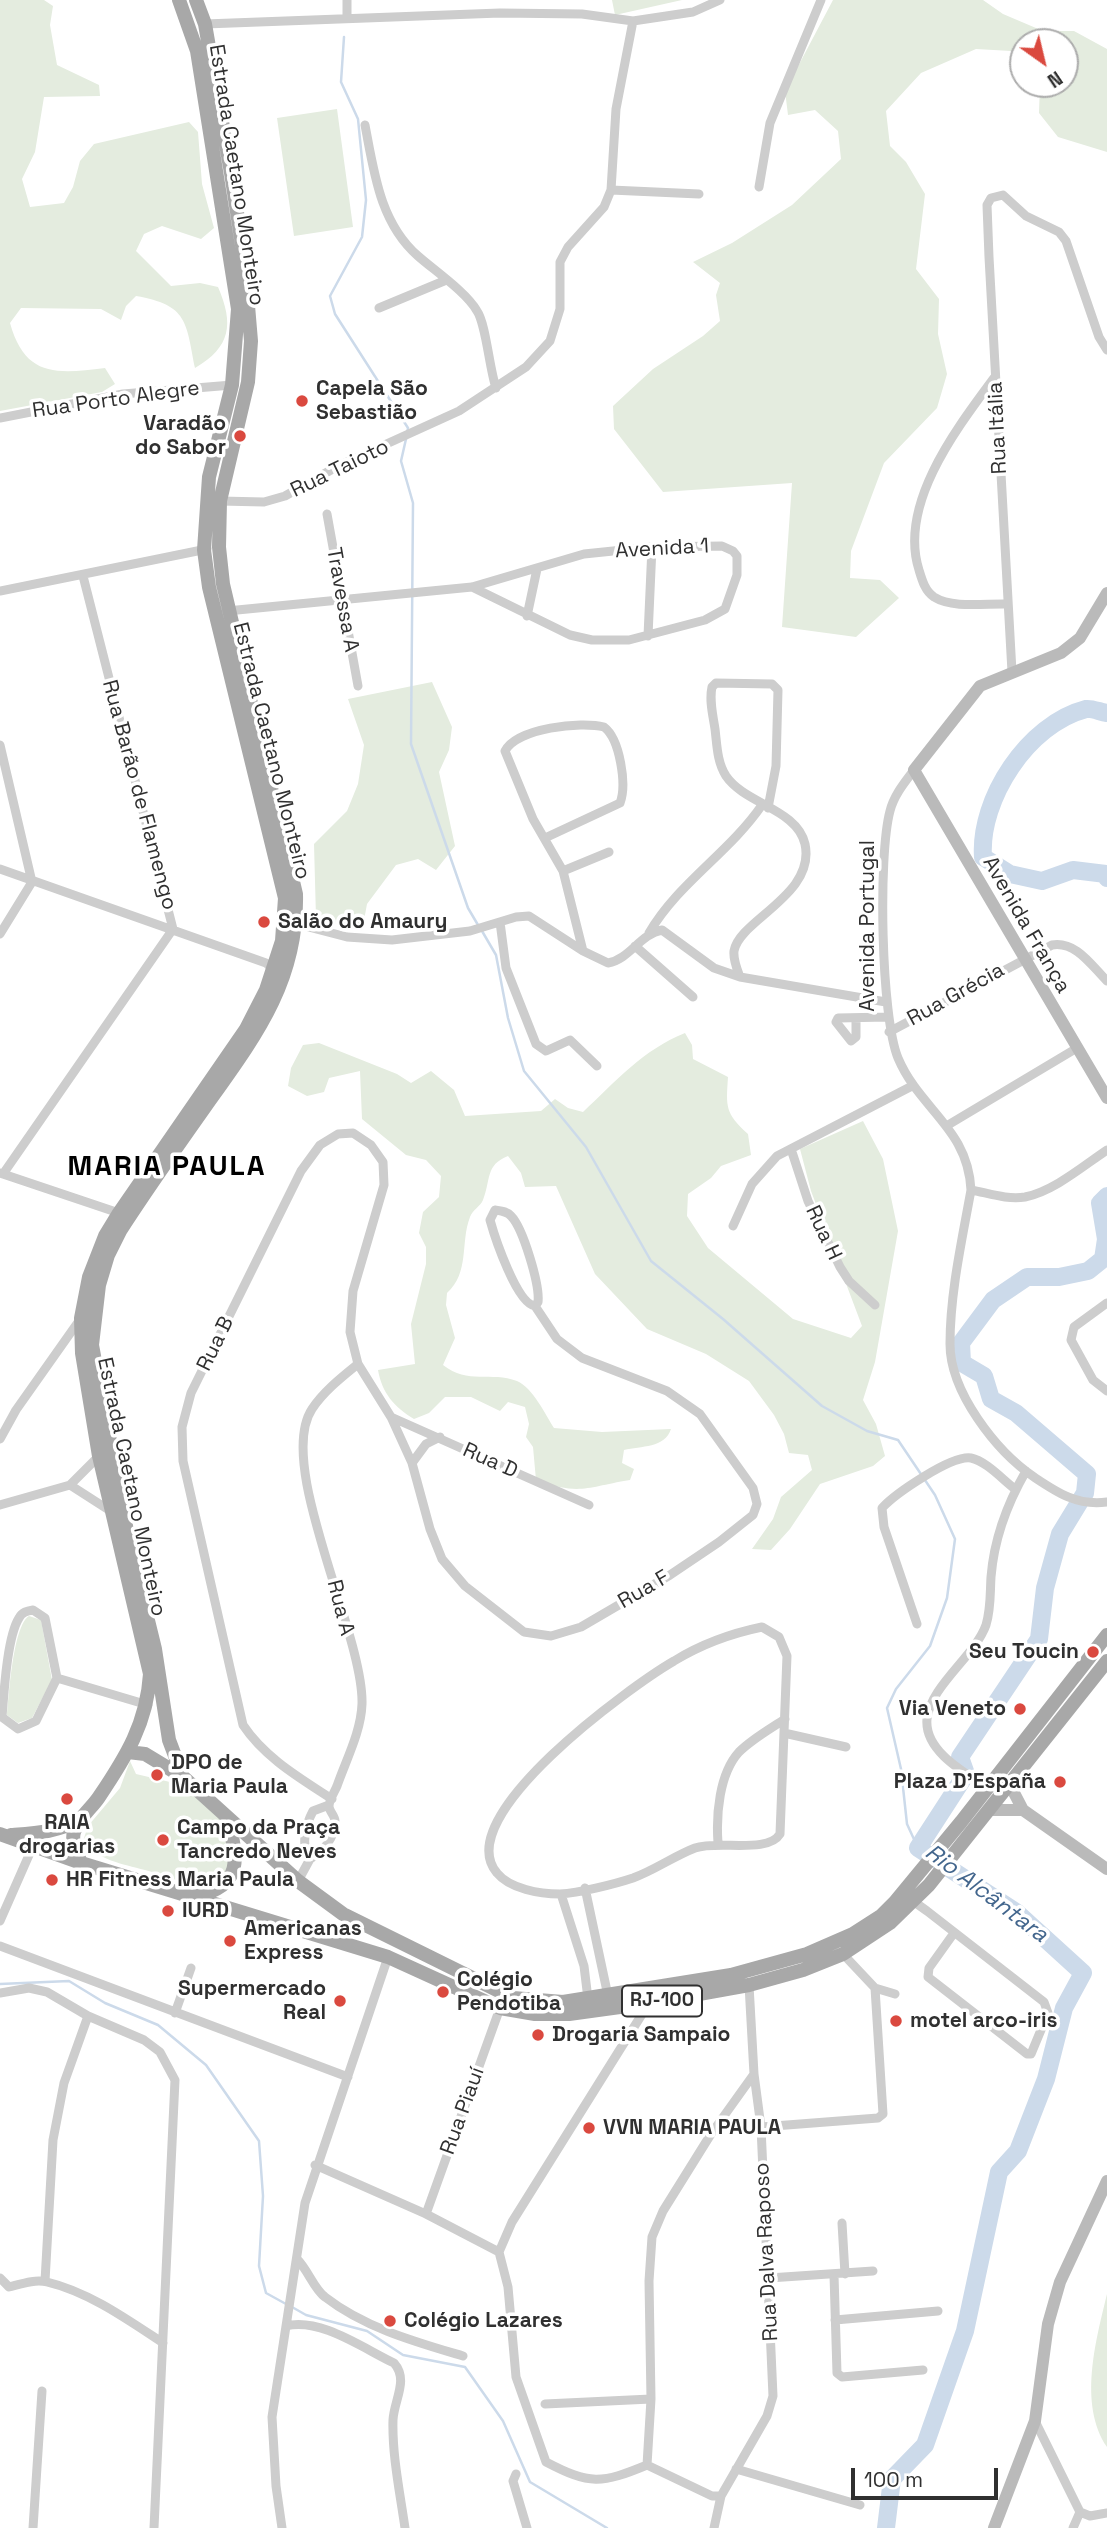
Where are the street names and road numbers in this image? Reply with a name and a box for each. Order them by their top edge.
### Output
street label: Estrada Caetano Monteiro [203,43,269,307]
street label: Rua Porto Alegre [31,376,201,424]
street label: Rua Itália [983,381,1013,475]
street label: Rua Taioto [287,434,393,504]
street label: Avenida 1 [614,534,710,564]
street label: Travessa A [320,546,364,654]
street label: Estrada Caetano Monteiro [227,620,315,882]
street label: Rua Barão de Flamengo [96,677,182,913]
street label: Avenida Portugal [855,840,881,1012]
street label: Avenida França [977,852,1075,998]
street label: Rua Grécia [903,958,1009,1032]
street label: Rua H [799,1202,847,1264]
street label: Rua B [192,1313,240,1375]
street label: Estrada Caetano Monteiro [91,1355,171,1619]
street label: Rua D [459,1438,521,1484]
street label: Rua F [614,1565,674,1615]
street label: Rua A [321,1577,359,1639]
road number: RJ-100 [622,1985,702,2016]
street label: Rua Piauí [436,2064,490,2158]
street label: Rua Dalva Raposo [750,2162,784,2342]

